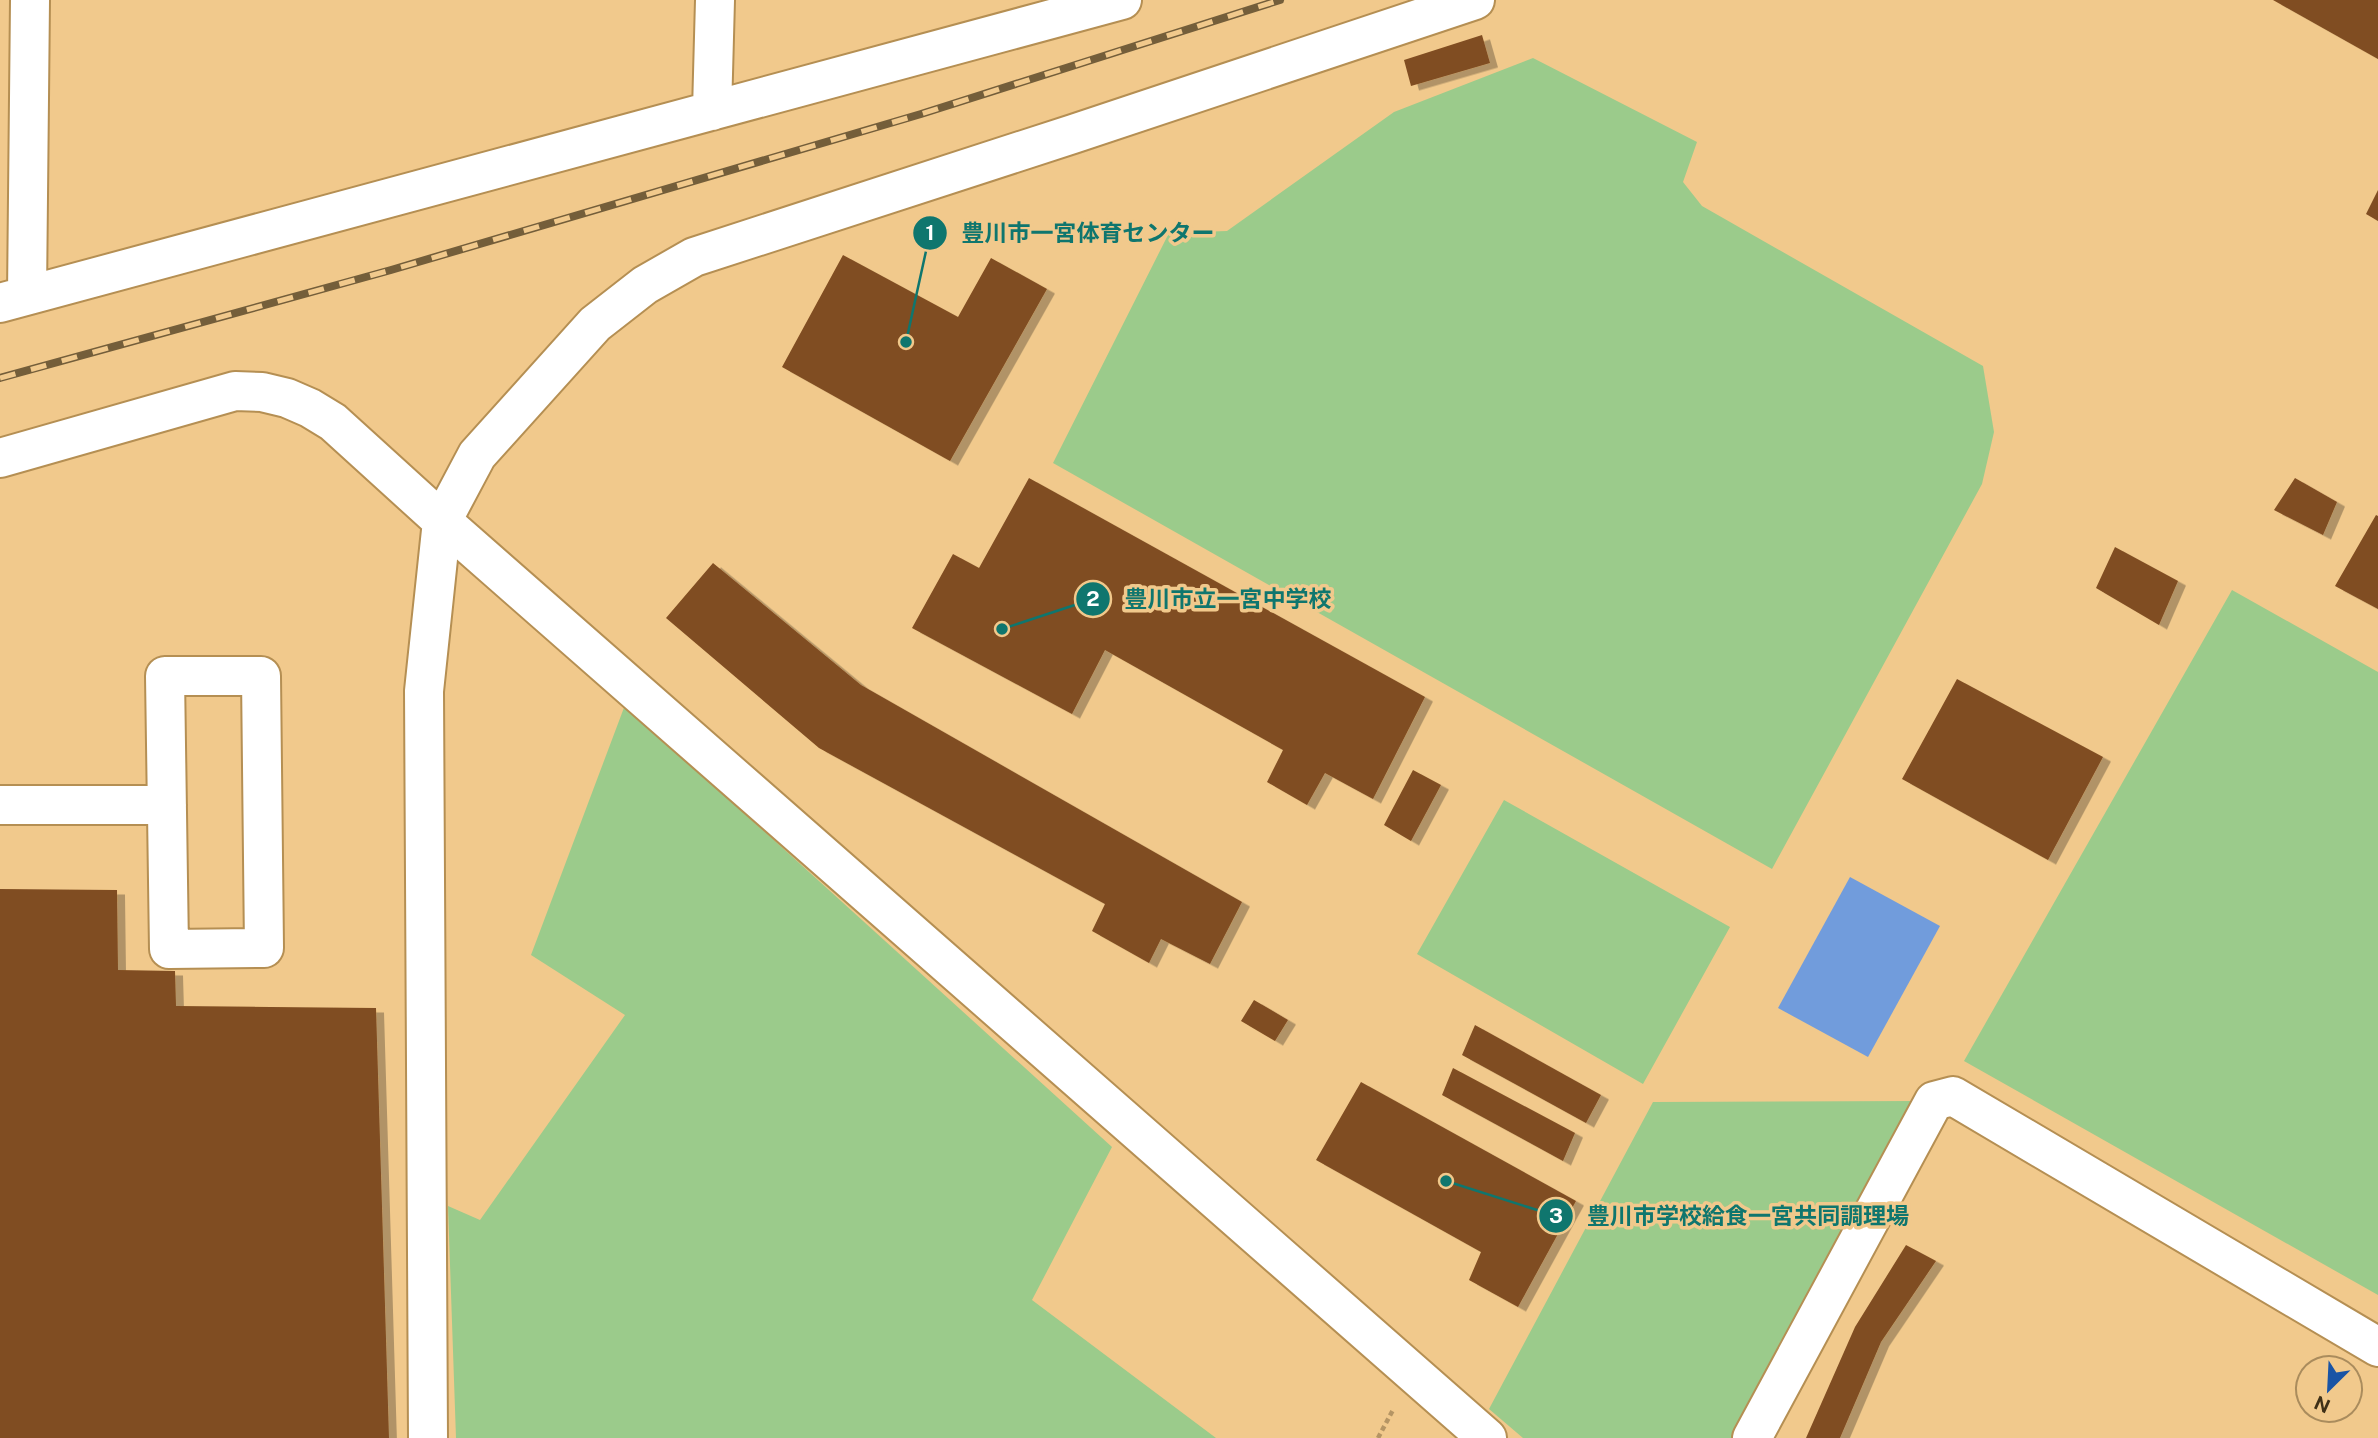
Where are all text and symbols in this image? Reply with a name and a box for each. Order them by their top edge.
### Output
callout: 豊川市一宮体育センター [912,211,1228,255]
text: 豊川市一宮体育センター [962,219,1215,246]
text: 1 [926,220,935,245]
callout: 豊川市立一宮中学校 [1075,577,1345,621]
text: 豊川市立一宮中学校 [1125,585,1332,612]
text: 2 [1086,586,1100,611]
callout: 豊川市学校給食一宮共同調理場 [1538,1194,1923,1238]
text: 豊川市学校給食一宮共同調理場 [1587,1202,1909,1229]
text: 3 [1549,1203,1563,1228]
north arrow [2294,1354,2364,1424]
text: N [2311,1391,2333,1418]

